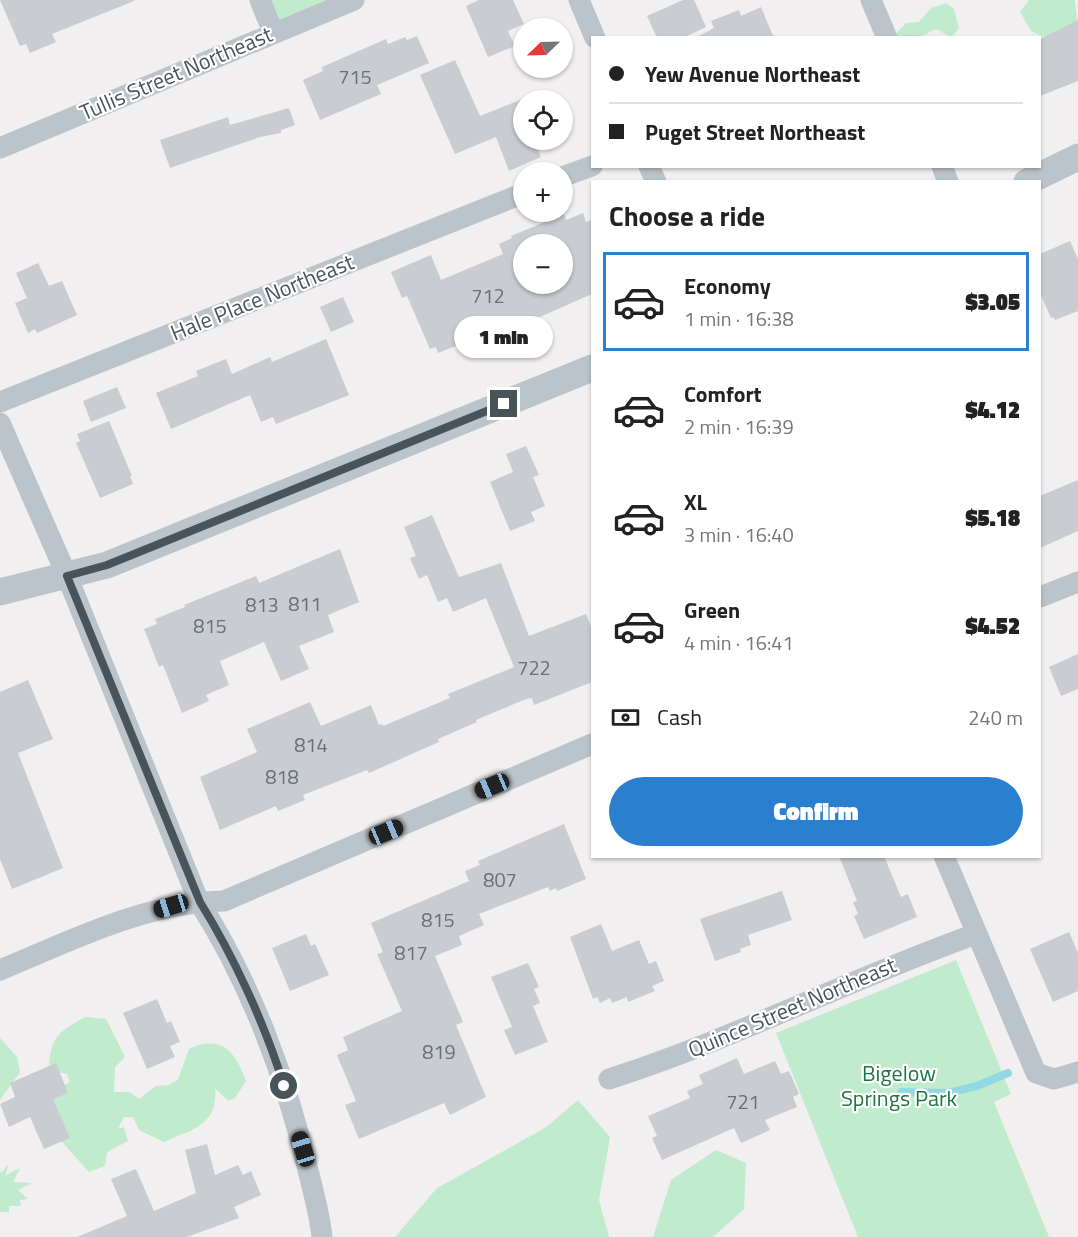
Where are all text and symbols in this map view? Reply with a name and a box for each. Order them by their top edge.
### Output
street label: Tullis Street Northeast [74,17,278,129]
north arrow [513,18,573,78]
map controls [513,18,573,294]
text: Yew Avenue Northeast [645,57,860,91]
house number: 715 [338,61,372,92]
button: locate [513,90,573,150]
text: Puget Street Northeast [645,115,865,149]
button: + [513,162,573,222]
text: Choose a ride [609,195,765,236]
button: − [513,234,573,294]
street label: Hale Place Northeast [165,245,359,349]
text: Economy [684,269,771,303]
icon: car [612,275,666,329]
house number: 712 [471,280,505,311]
text: $3.05 [965,285,1020,319]
text: 1 min · 16:38 [684,303,794,334]
callout: 1 min [454,317,554,359]
text: 1 min [479,321,528,352]
text: Comfort [684,377,762,411]
icon: car [612,383,666,437]
route end [490,390,517,417]
text: $4.12 [965,393,1020,427]
text: 2 min · 16:39 [684,411,794,442]
text: XL [684,485,707,519]
icon: car [612,491,666,545]
text: $5.18 [965,501,1020,535]
text: 3 min · 16:40 [684,519,794,550]
house number: 811 [288,588,322,619]
house number: 813 [245,589,279,620]
text: Green [684,593,740,627]
icon: car [612,599,666,653]
text: $4.52 [965,609,1020,643]
house number: 815 [193,610,227,641]
text: 4 min · 16:41 [684,627,794,658]
house number: 722 [517,652,551,683]
text: Cash [657,700,702,734]
icon: cash [609,701,642,734]
text: 240 m [968,702,1023,733]
house number: 814 [294,729,328,760]
house number: 818 [265,761,299,792]
car [472,771,512,801]
button: Confirm [609,777,1023,846]
car [366,817,406,847]
house number: 807 [483,864,517,895]
car [151,892,191,920]
house number: 815 [421,904,455,935]
house number: 817 [394,937,428,968]
street label: Quince Street Northeast [683,948,902,1066]
house number: 819 [422,1036,456,1067]
park label: Bigelow Springs Park [841,1056,958,1115]
route start [270,1072,297,1099]
house number: 721 [726,1086,760,1117]
car [289,1129,317,1169]

